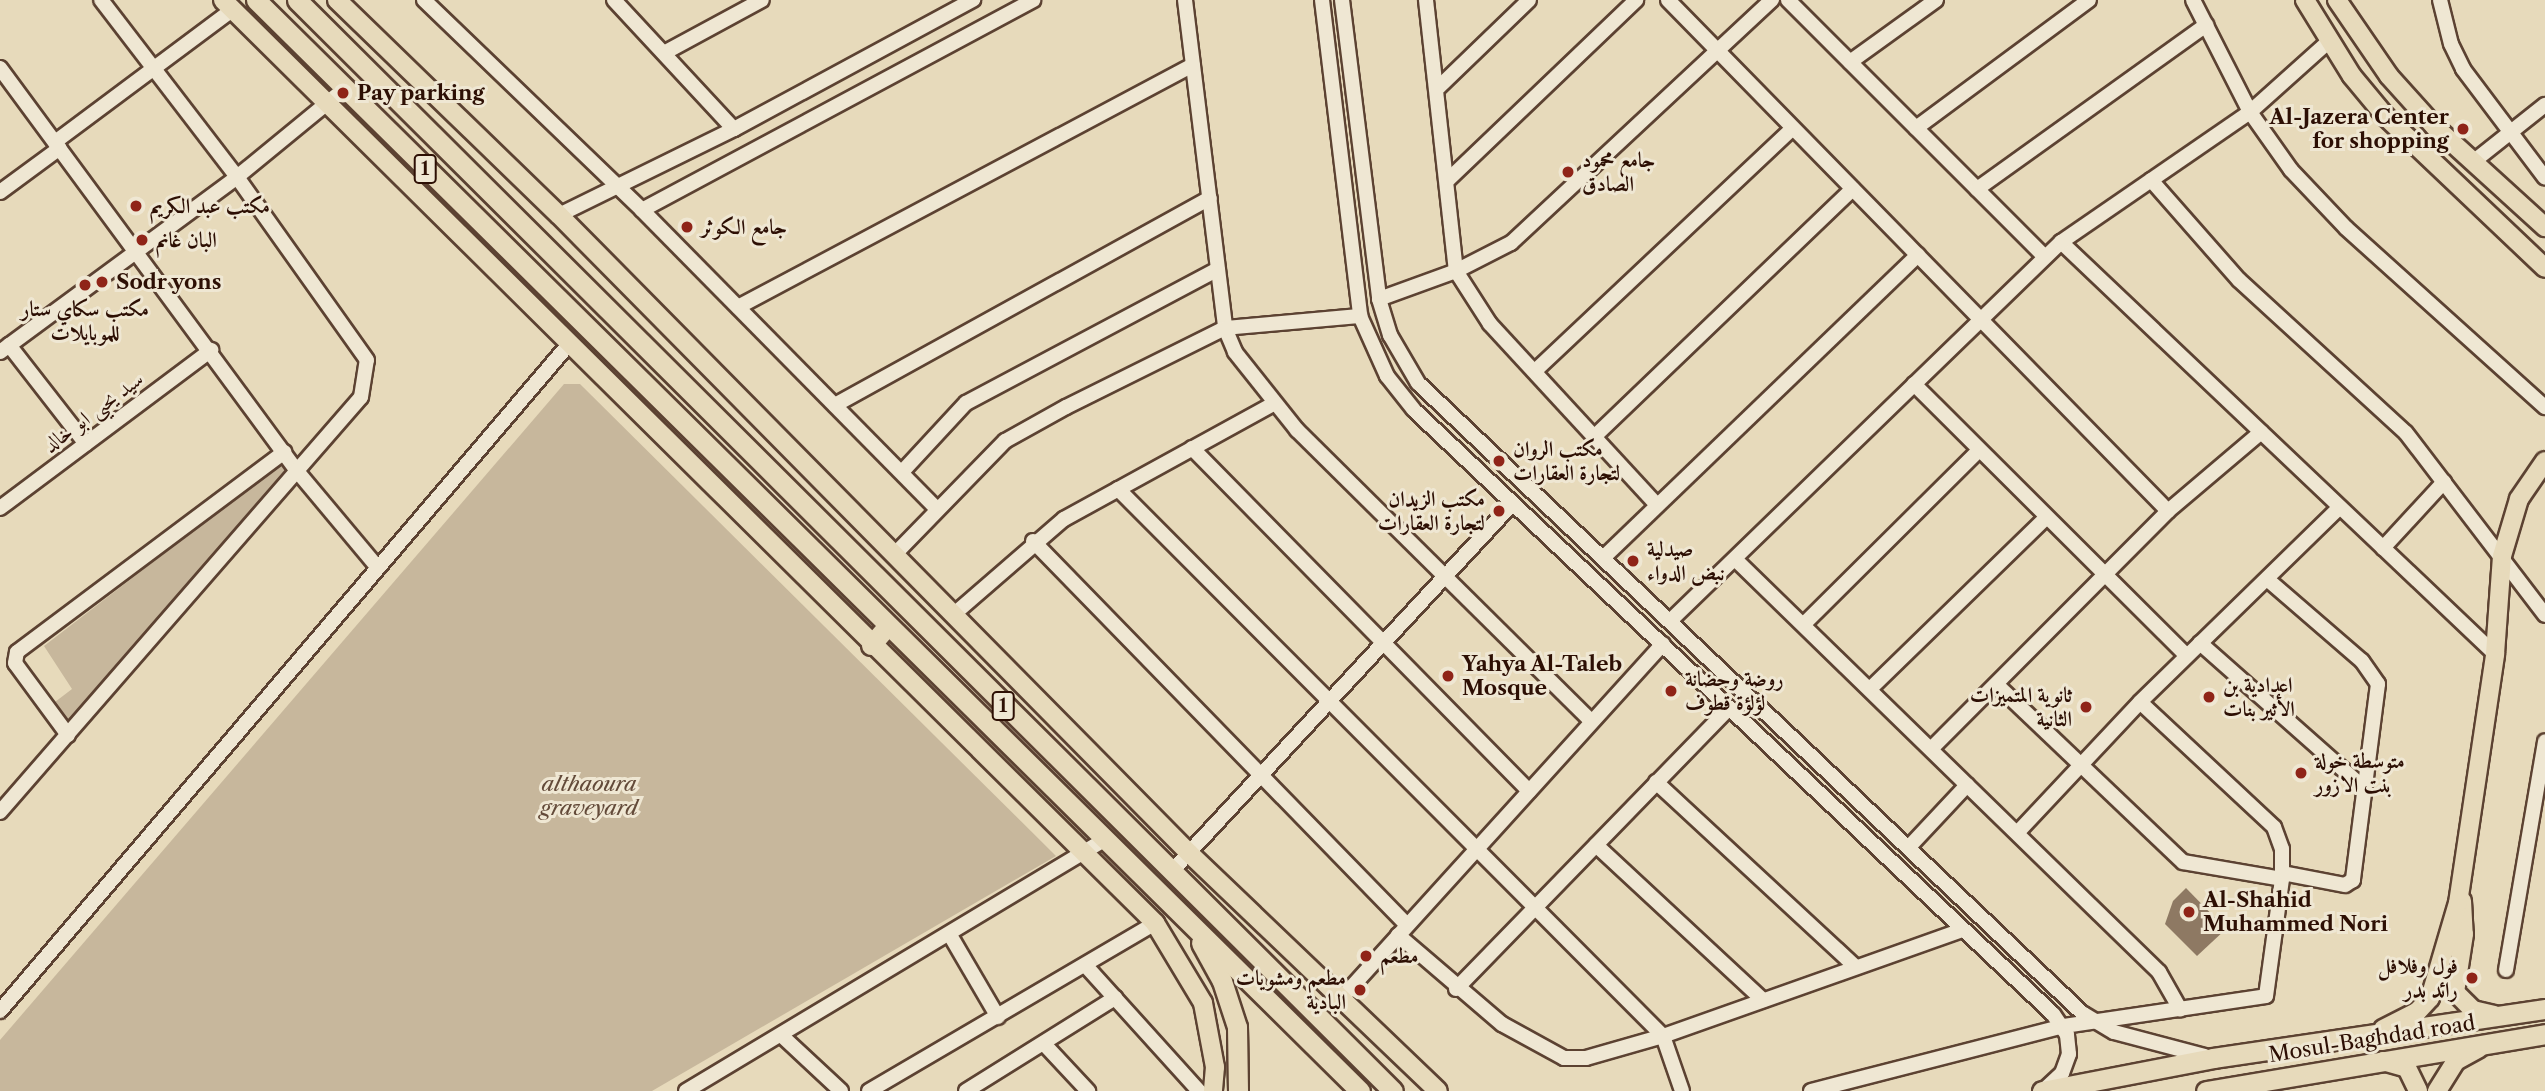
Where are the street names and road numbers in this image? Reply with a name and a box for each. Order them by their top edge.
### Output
road number: 1 [413,154,437,184]
street label: سيد يحيى ابو خالد [38,366,148,458]
road number: 1 [991,691,1015,722]
street label: Mosul-Baghdad road [2267,1010,2477,1068]

